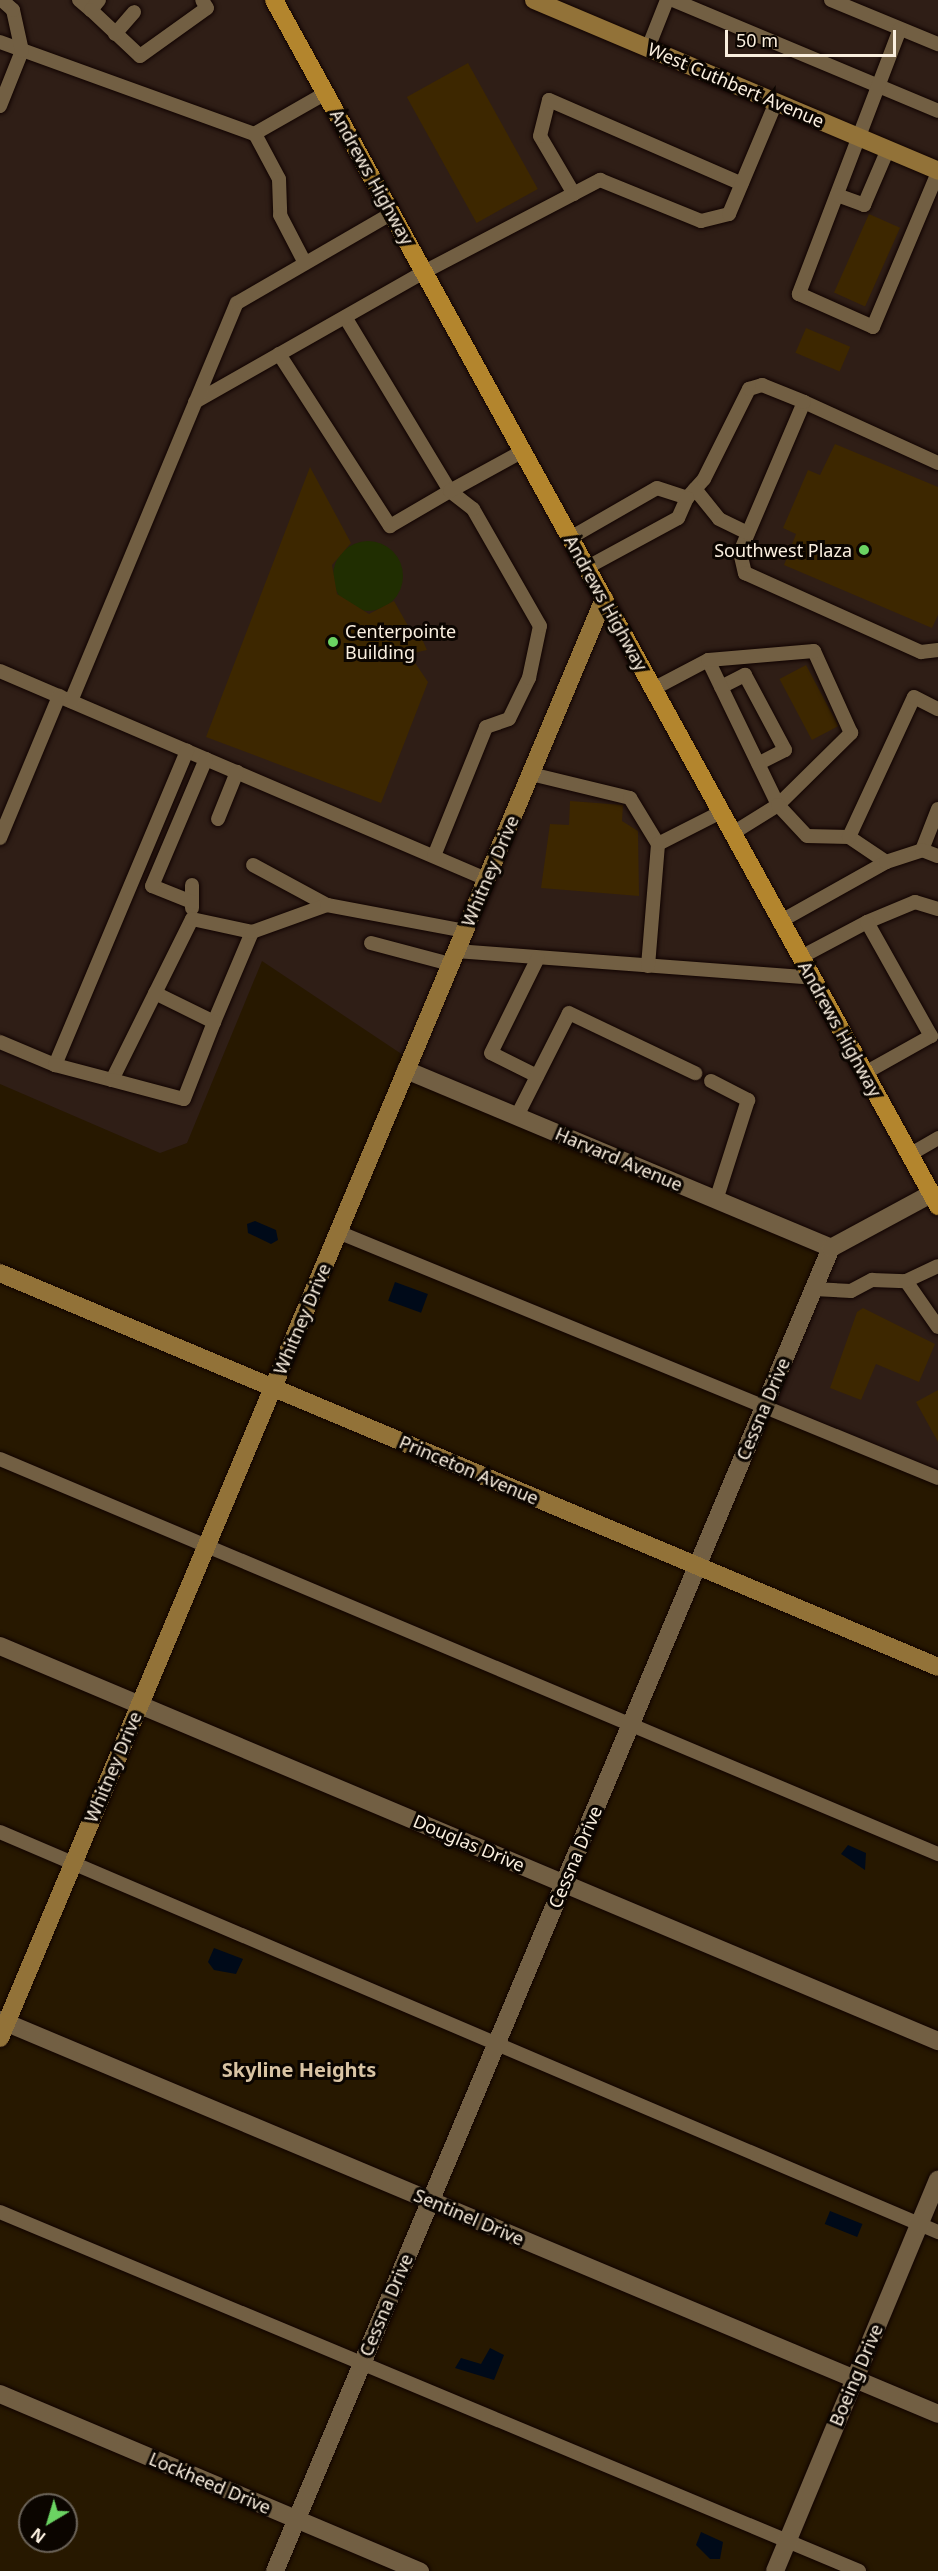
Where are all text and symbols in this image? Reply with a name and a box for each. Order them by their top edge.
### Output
scale bar [728,18,899,56]
text: 50 m [736,28,778,52]
street label: West Cuthbert Avenue [645,38,827,132]
street label: Andrews Highway [326,105,418,249]
street label: Andrews Highway [560,531,652,675]
place label: Southwest Plaza [714,539,852,561]
marker: Southwest Plaza [857,543,871,557]
place label: Centerpointe Building [345,621,456,664]
marker: Centerpointe Building [326,635,340,649]
street label: Whitney Drive [457,812,523,930]
street label: Andrews Highway [794,957,886,1101]
street label: Harvard Avenue [552,1122,686,1196]
street label: Whitney Drive [269,1260,335,1378]
street label: Cessna Drive [732,1355,794,1463]
street label: Princeton Avenue [396,1431,542,1509]
street label: Whitney Drive [80,1708,146,1826]
street label: Cessna Drive [544,1803,606,1911]
street label: Douglas Drive [410,1810,528,1876]
district label: Skyline Heights [222,2057,376,2081]
street label: Sentinel Drive [411,2184,527,2250]
street label: Cessna Drive [355,2251,417,2359]
street label: Boeing Drive [825,2321,887,2429]
street label: Lockheed Drive [146,2448,274,2518]
north arrow [18,2493,78,2553]
text: N [26,2523,50,2548]

